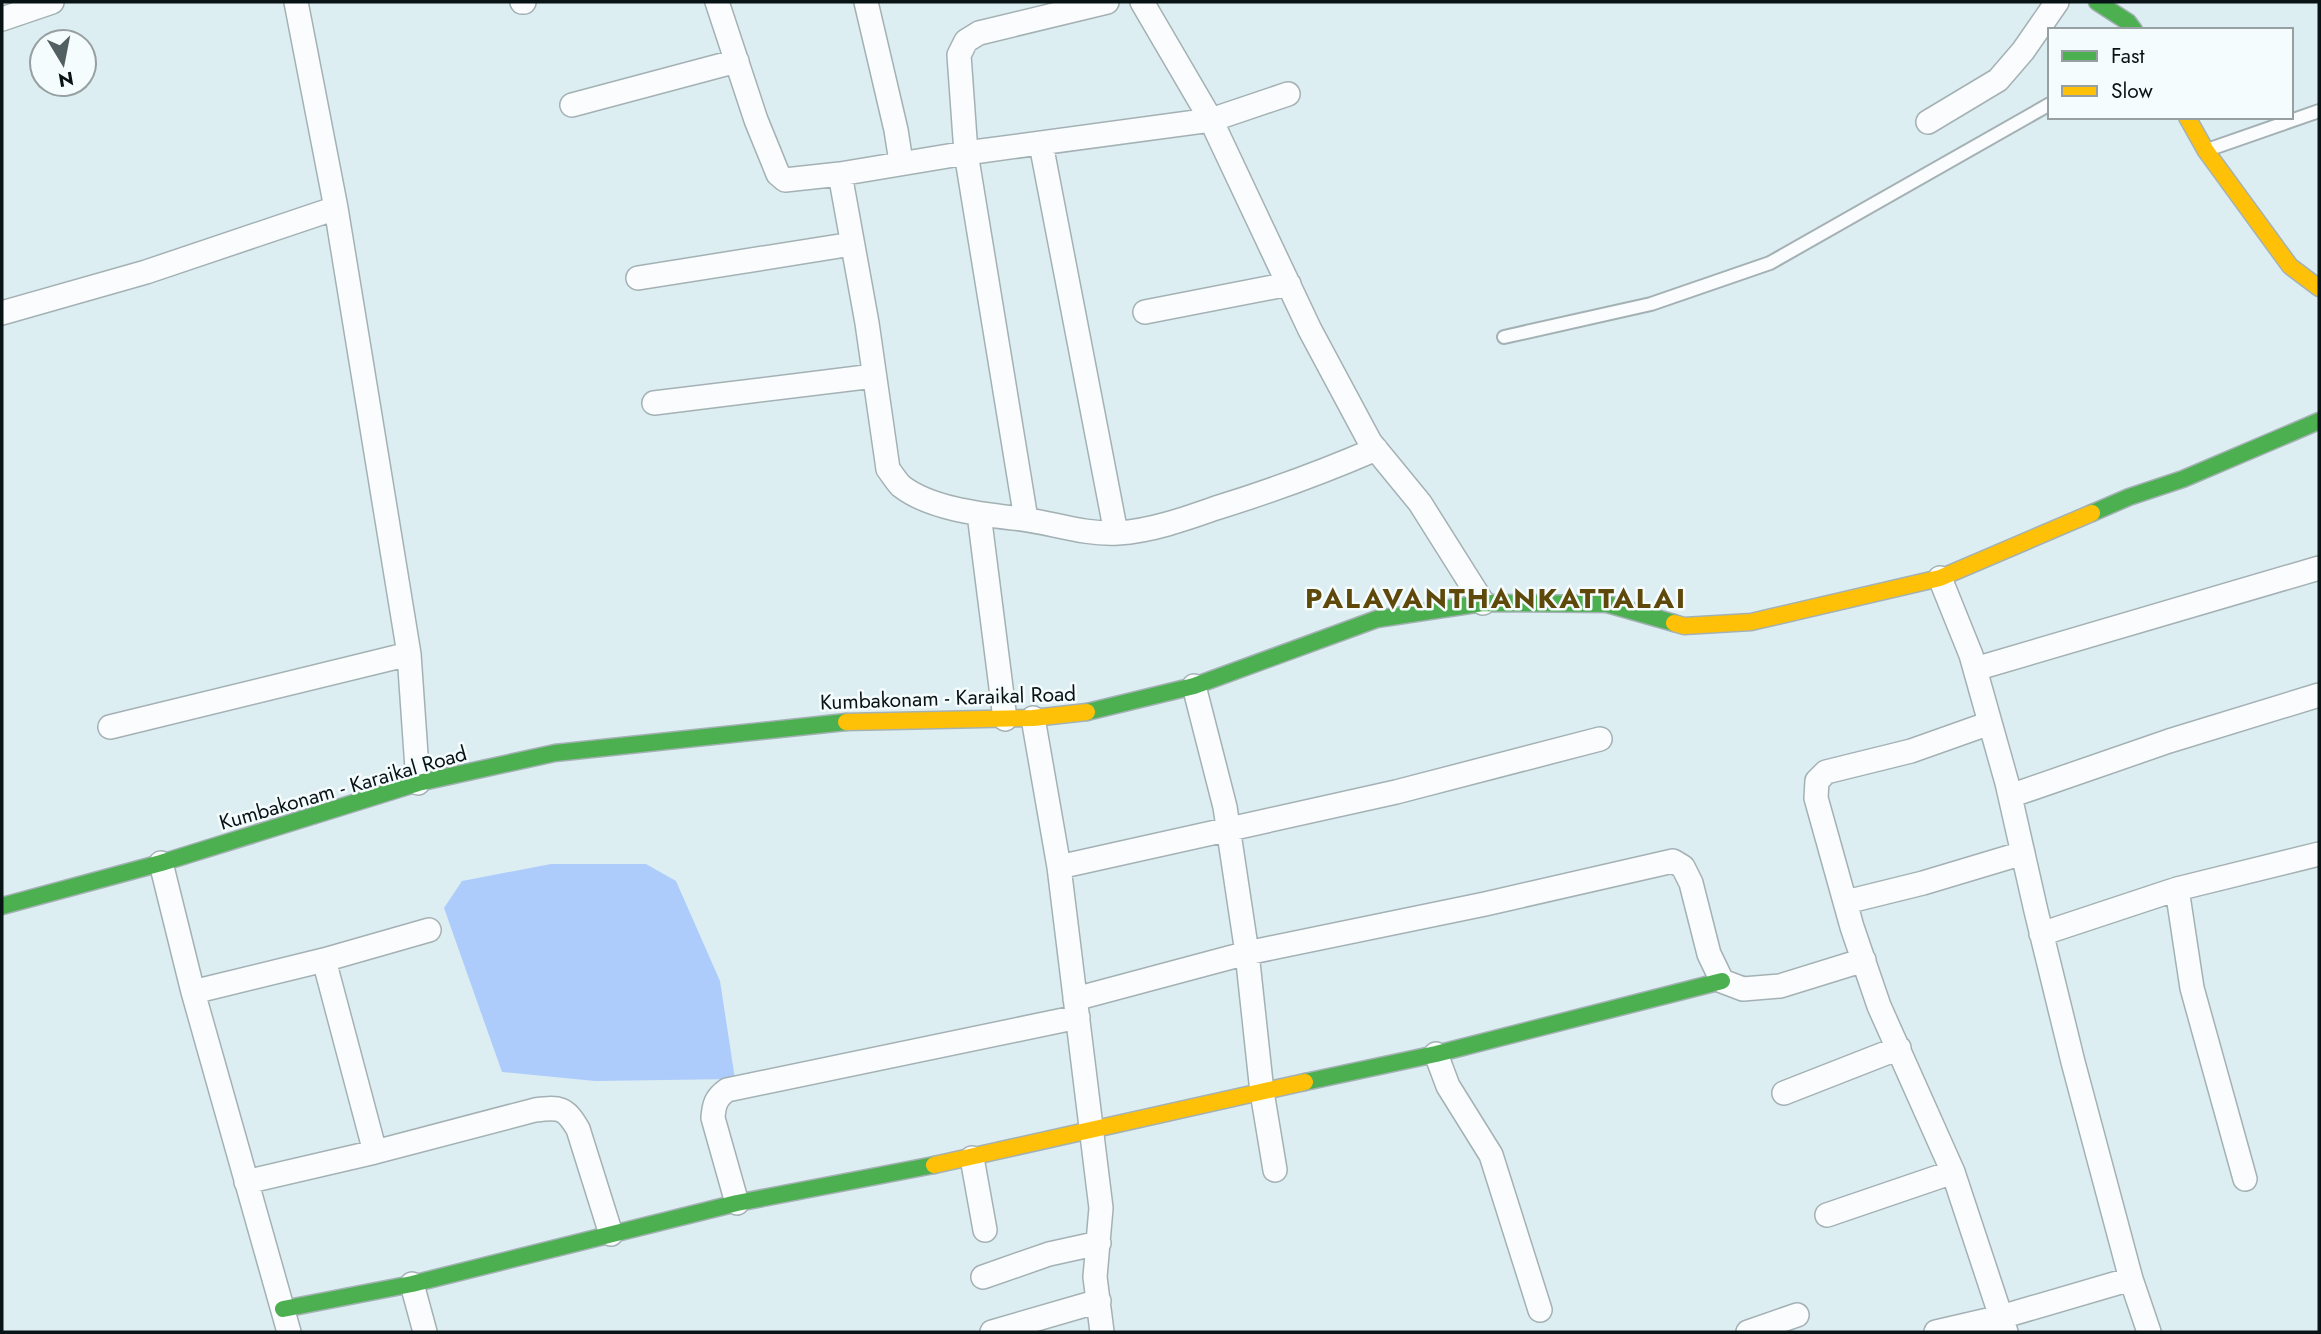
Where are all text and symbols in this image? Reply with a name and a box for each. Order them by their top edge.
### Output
north arrow [28,28,98,98]
legend [2048,28,2293,119]
text: Fast [2111,41,2144,71]
text: N [56,65,76,94]
text: Slow [2111,76,2153,106]
district label: PALAVANTHANKATTALAI [1305,578,1687,619]
street label: Kumbakonam - Karaikal Road [819,679,1077,717]
street label: Kumbakonam - Karaikal Road [216,738,470,838]

